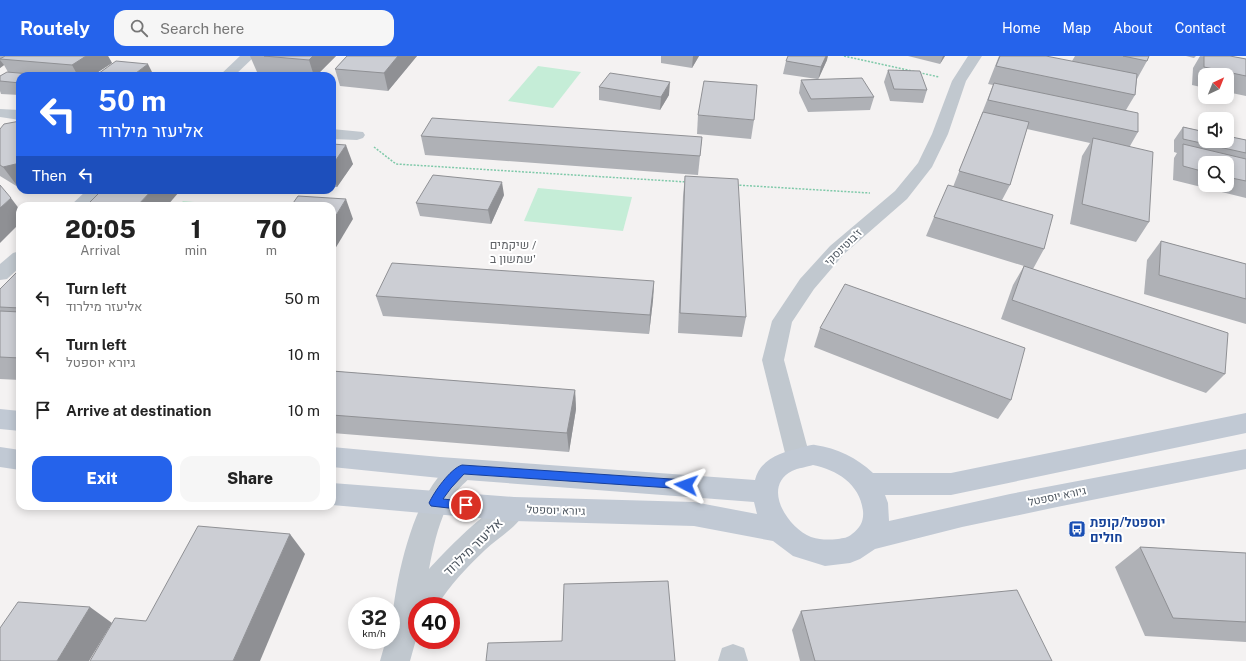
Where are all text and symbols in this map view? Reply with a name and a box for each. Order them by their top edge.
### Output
search box [114,10,394,46]
text: Routely [20,17,90,39]
icon: search [128,17,150,39]
text: Search here [160,20,244,37]
text: Home [1002,20,1041,36]
text: Map [1063,20,1091,36]
text: About [1113,20,1153,36]
text: Contact [1175,20,1226,36]
north arrow [1198,68,1234,104]
map controls [1198,68,1234,192]
text: 50 m [98,84,166,117]
icon: left [32,88,84,140]
button: sound [1198,112,1234,148]
text: אליעזר מילרוד [98,120,204,141]
button: search [1198,156,1234,192]
icon: left [75,164,97,186]
text: Then [32,167,67,184]
text: 20:05 [65,215,136,243]
text: 1 [191,215,201,243]
text: 70 [256,215,287,243]
street label: ז'בוטינסקי [822,226,864,268]
district label: שיקמים / שמשון ב' [490,238,537,266]
text: Arrival [80,243,121,258]
text: min [185,243,207,258]
text: m [266,243,277,258]
text: Turn left [66,280,127,297]
icon: left [32,287,54,309]
text: 50 m [285,290,320,307]
text: אליעזר מילרוד [66,299,142,314]
text: Turn left [66,336,127,353]
icon: left [32,343,54,365]
text: 10 m [288,346,320,363]
text: גיורא יוספטל [66,355,136,370]
icon: arrive [32,399,54,421]
text: Arrive at destination [66,402,211,419]
text: 10 m [288,402,320,419]
button: Exit [32,456,172,502]
button: Share [180,456,320,502]
position arrow [665,464,707,506]
street label: גיורא יוספטל [1027,484,1087,508]
pin [449,488,483,522]
icon: arrive [455,494,477,516]
street label: גיורא יוספטל [526,503,586,517]
street label: אליעזר מילרוד [440,515,506,579]
place label: יוספטל/קופת חולים [1090,515,1165,545]
bus stop icon: יוספטל/קופת חולים [1067,519,1087,539]
speed limit sign: 40 [408,597,460,649]
text: 32 [361,606,387,630]
text: km/h [362,627,386,639]

